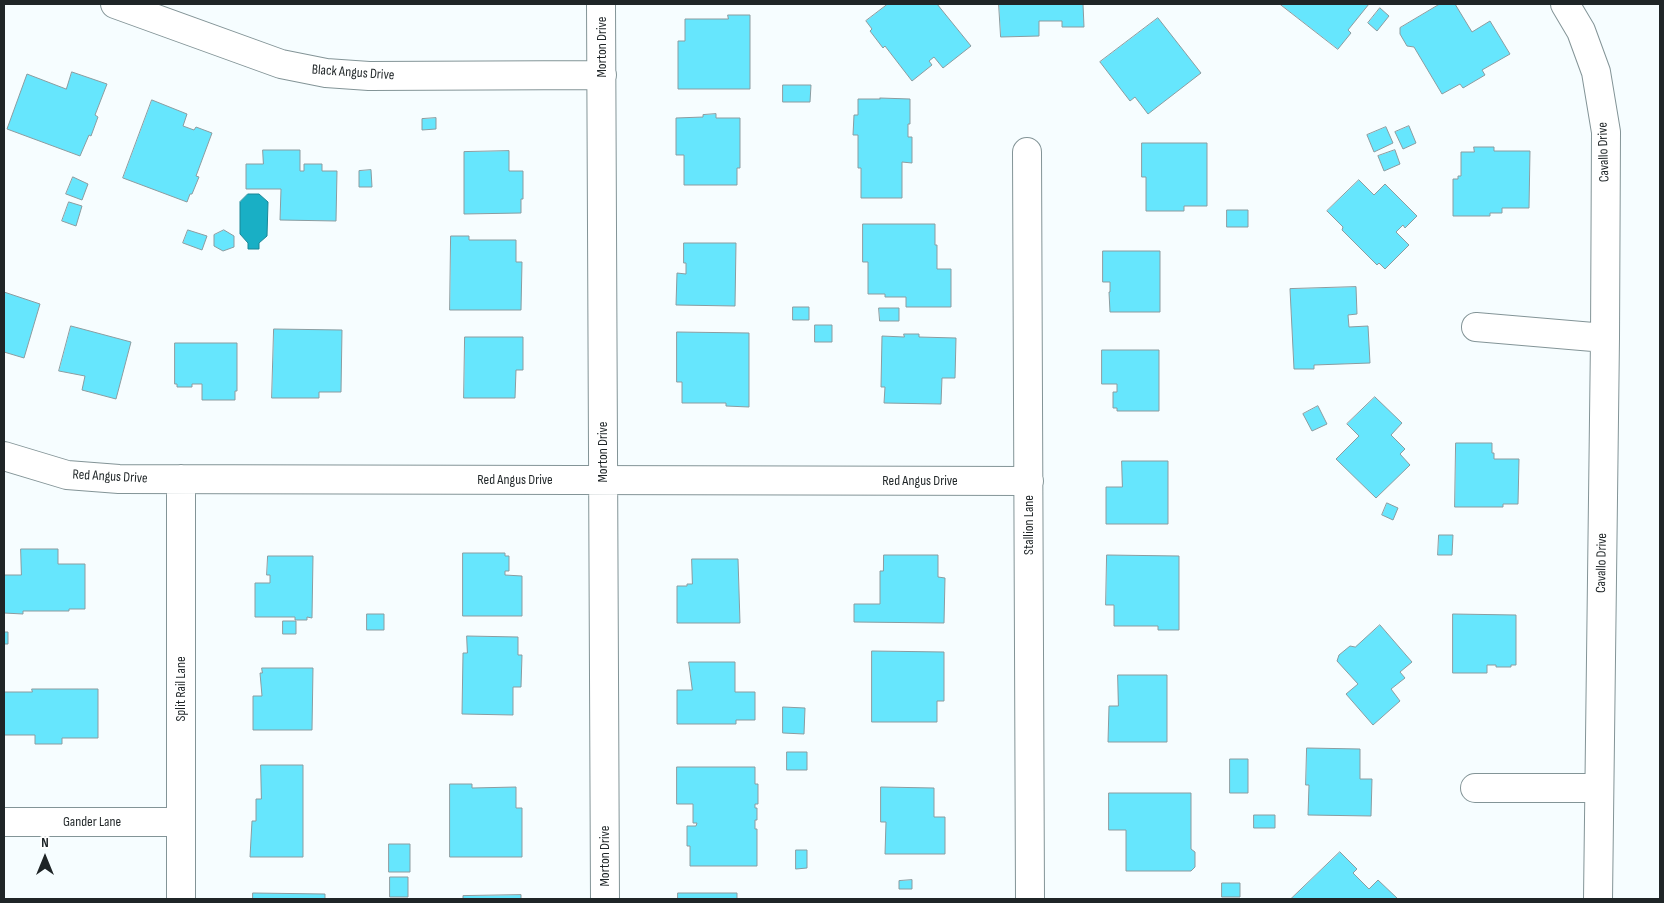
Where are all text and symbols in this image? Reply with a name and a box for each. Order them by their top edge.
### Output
street label: Morton Drive [594,17,610,77]
street label: Black Angus Drive [311,62,395,84]
street label: Cavallo Drive [1595,122,1613,182]
street label: Morton Drive [595,422,611,482]
street label: Red Angus Drive [72,467,148,487]
street label: Red Angus Drive [477,472,553,488]
street label: Red Angus Drive [882,473,958,489]
street label: Stallion Lane [1021,495,1037,555]
street label: Cavallo Drive [1593,533,1611,593]
street label: Split Rail Lane [173,656,189,722]
street label: Gander Lane [63,814,121,830]
street label: Morton Drive [597,826,613,886]
north arrow [20,833,70,883]
text: N [41,834,49,851]

